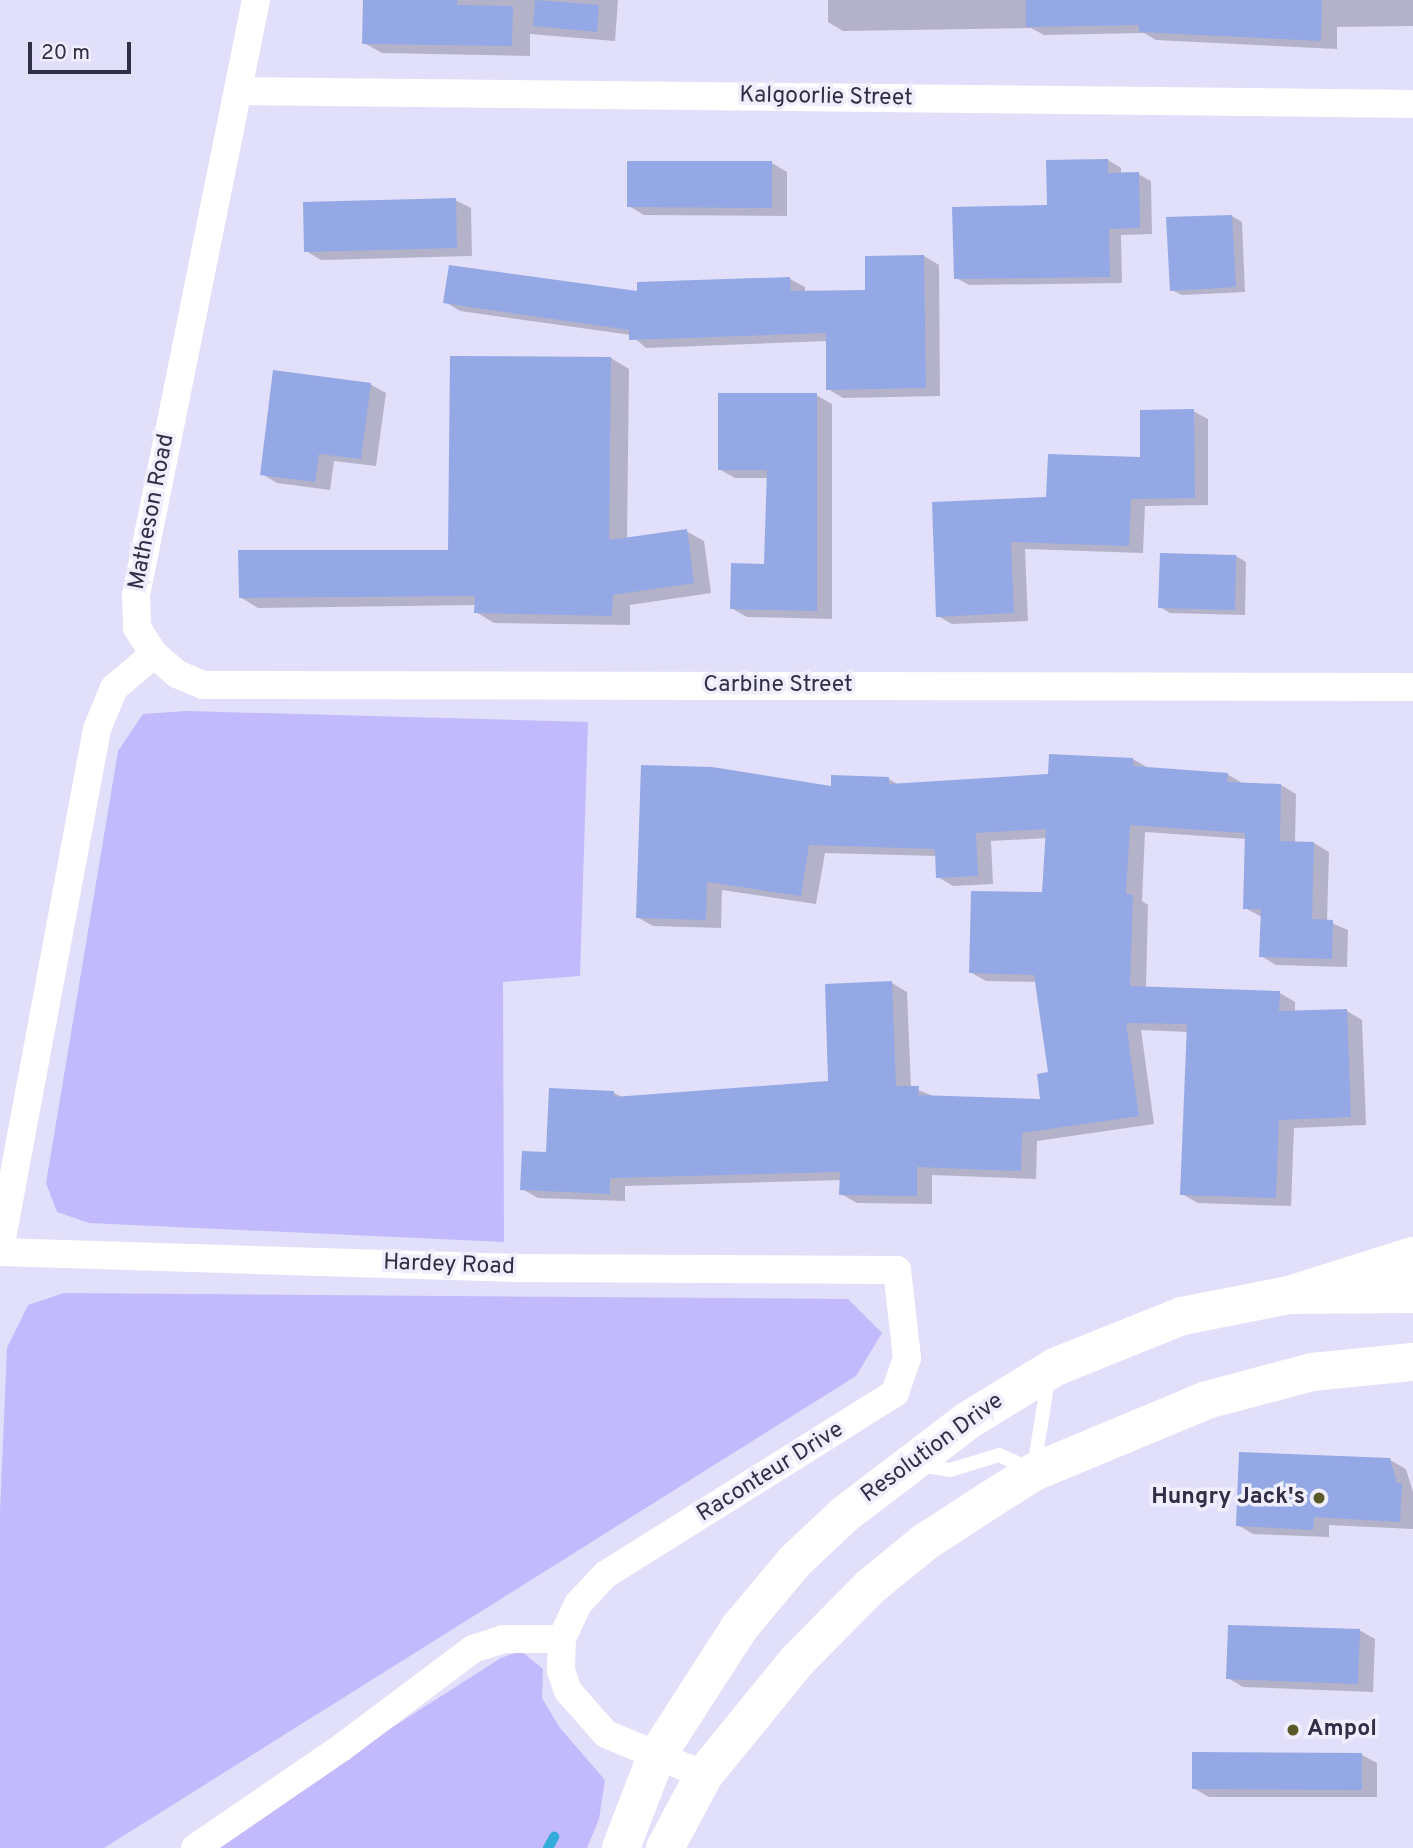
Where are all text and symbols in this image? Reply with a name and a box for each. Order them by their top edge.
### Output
scale bar [32,28,135,72]
text: 20 m [41,40,90,67]
street label: Kalgoorlie Street [739,83,913,113]
street label: Matheson Road [124,432,182,592]
street label: Carbine Street [703,672,853,700]
street label: Hardey Road [383,1250,515,1282]
street label: Resolution Drive [857,1388,1009,1510]
street label: Raconteur Drive [693,1417,849,1529]
place label: Hungry Jack's [1151,1484,1305,1512]
marker: Hungry Jack's [1311,1490,1327,1506]
place label: Ampol [1307,1716,1377,1744]
marker: Ampol [1285,1722,1301,1738]

